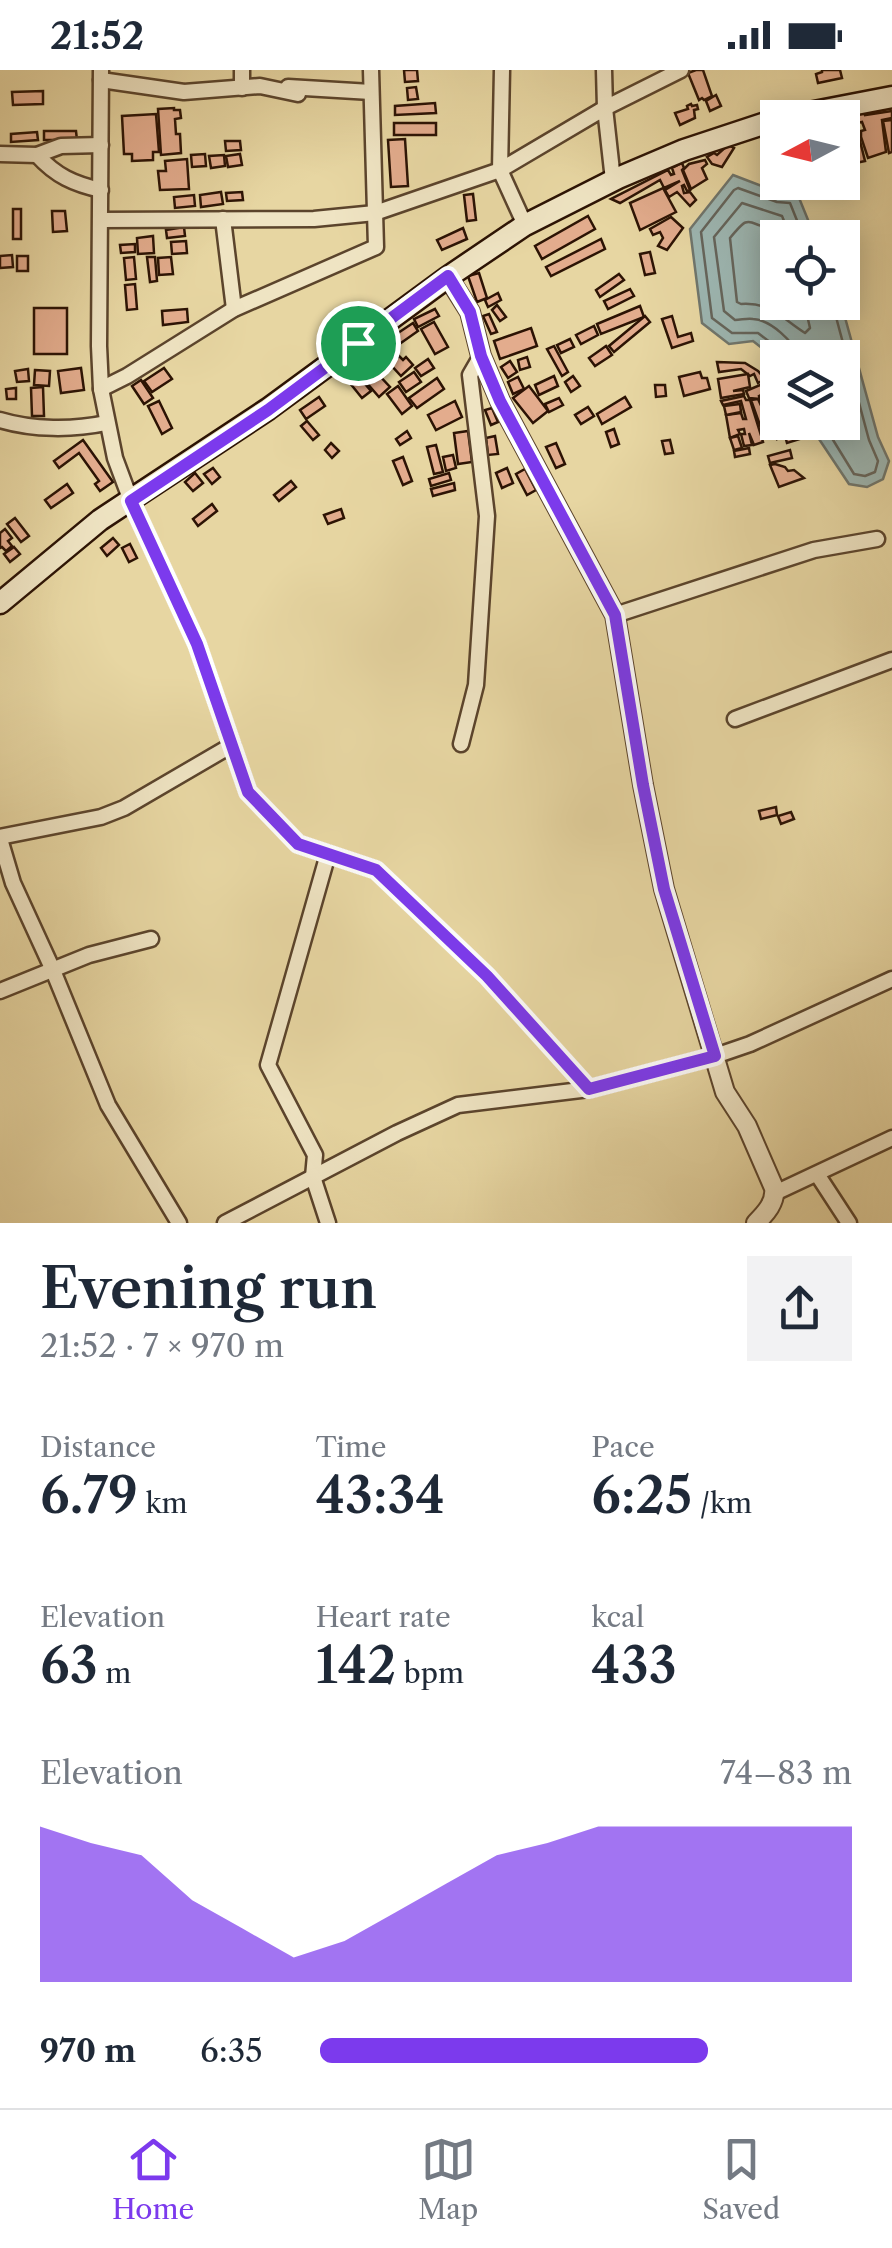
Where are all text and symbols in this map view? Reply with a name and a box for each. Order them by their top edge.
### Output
text: 21:52 [50,12,144,59]
north arrow [760,100,860,200]
map controls [760,100,860,440]
button: locate [760,220,860,320]
pin [316,301,401,386]
icon: arrive [331,316,386,371]
button: layers [760,340,860,440]
text: Evening run [40,1255,377,1322]
button: share [747,1256,852,1361]
text: 21:52 · 7 × 970 m [40,1326,284,1365]
text: Distance [40,1430,156,1464]
text: Time [316,1430,386,1464]
text: Pace [591,1430,655,1464]
text: 6.79 [40,1464,138,1526]
text: 43:34 [316,1464,445,1526]
text: 6:25 [591,1464,692,1526]
text: km [138,1486,188,1520]
text: /km [692,1486,752,1520]
text: Elevation [40,1600,165,1634]
text: Heart rate [316,1600,451,1634]
text: kcal [591,1600,644,1634]
text: 63 [40,1634,98,1696]
text: 142 [316,1634,396,1696]
text: 433 [591,1634,677,1696]
text: m [98,1656,131,1690]
text: bpm [396,1656,464,1690]
text: Elevation [40,1753,183,1792]
text: 74–83 m [720,1753,852,1792]
text: 970 m [40,2031,136,2070]
text: 6:35 [200,2031,263,2070]
tab: Home [112,2132,194,2226]
tab: Map [418,2132,478,2226]
tab: Saved [702,2132,780,2226]

